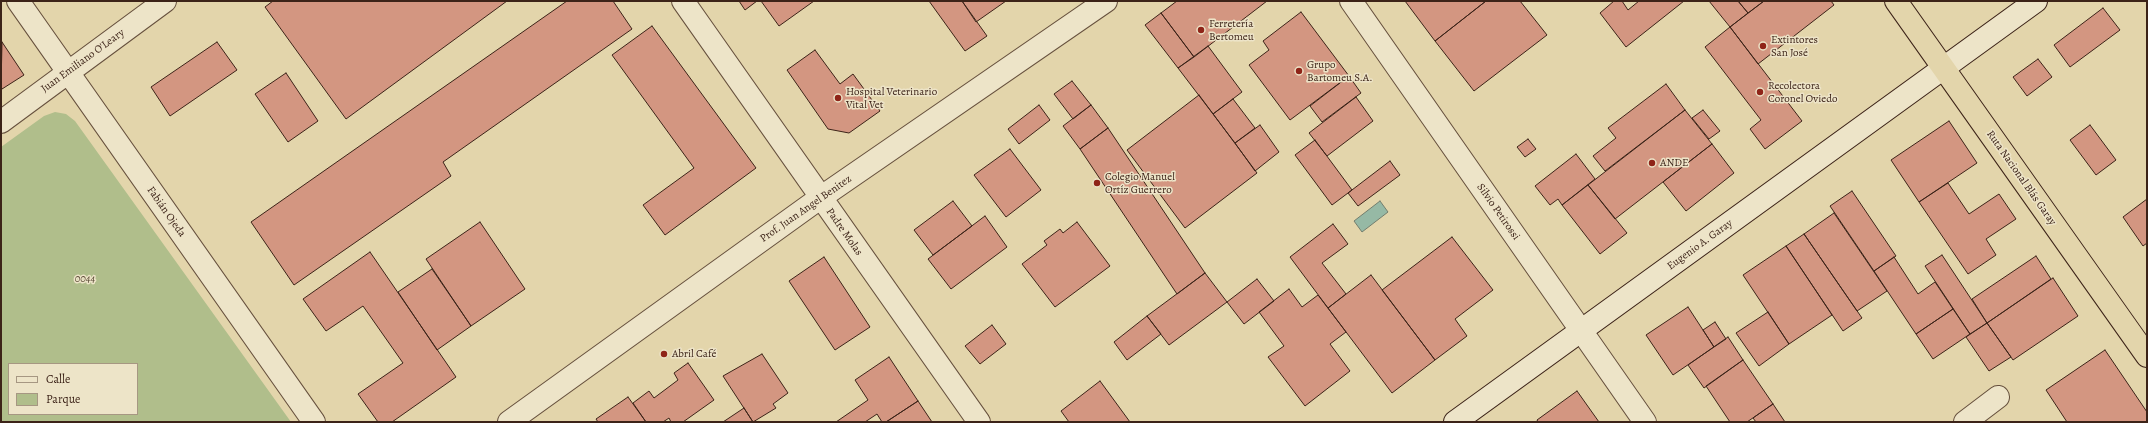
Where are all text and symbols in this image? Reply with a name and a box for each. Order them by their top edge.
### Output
place label: Ferretería Bertomeu [1209,17,1254,43]
marker: Ferretería Bertomeu [1196,25,1206,35]
street label: Juan Emiliano O'Leary [39,26,127,96]
place label: Extintores San José [1771,33,1818,59]
marker: Extintores San José [1758,41,1768,51]
place label: Grupo Bartomeu S.A. [1307,58,1373,84]
marker: Grupo Bartomeu S.A. [1294,66,1304,76]
place label: Recolectora Coronel Oviedo [1768,79,1838,105]
place label: Hospital Veterinario Vital Vet [846,85,937,111]
marker: Recolectora Coronel Oviedo [1755,87,1765,97]
marker: Hospital Veterinario Vital Vet [833,93,843,103]
street label: Ruta Nacional Blás Garay [1983,128,2059,228]
place label: ANDE [1660,156,1689,170]
marker: ANDE [1647,158,1657,168]
place label: Colegio Manuel Ortíz Guerrero [1105,170,1175,196]
street label: Prof. Juan Angel Benitez [758,172,854,246]
marker: Colegio Manuel Ortíz Guerrero [1092,178,1102,188]
street label: Silvio Petirossi [1474,181,1522,243]
street label: Fabián Ojeda [144,184,188,240]
street label: Padre Molas [823,206,865,258]
street label: Eugenio A. Garay [1665,217,1735,273]
park label: 0044 [75,272,95,286]
place label: Abril Café [672,347,716,361]
marker: Abril Café [659,349,669,359]
legend [8,363,138,415]
text: Calle [46,371,70,387]
text: Parque [46,391,81,407]

